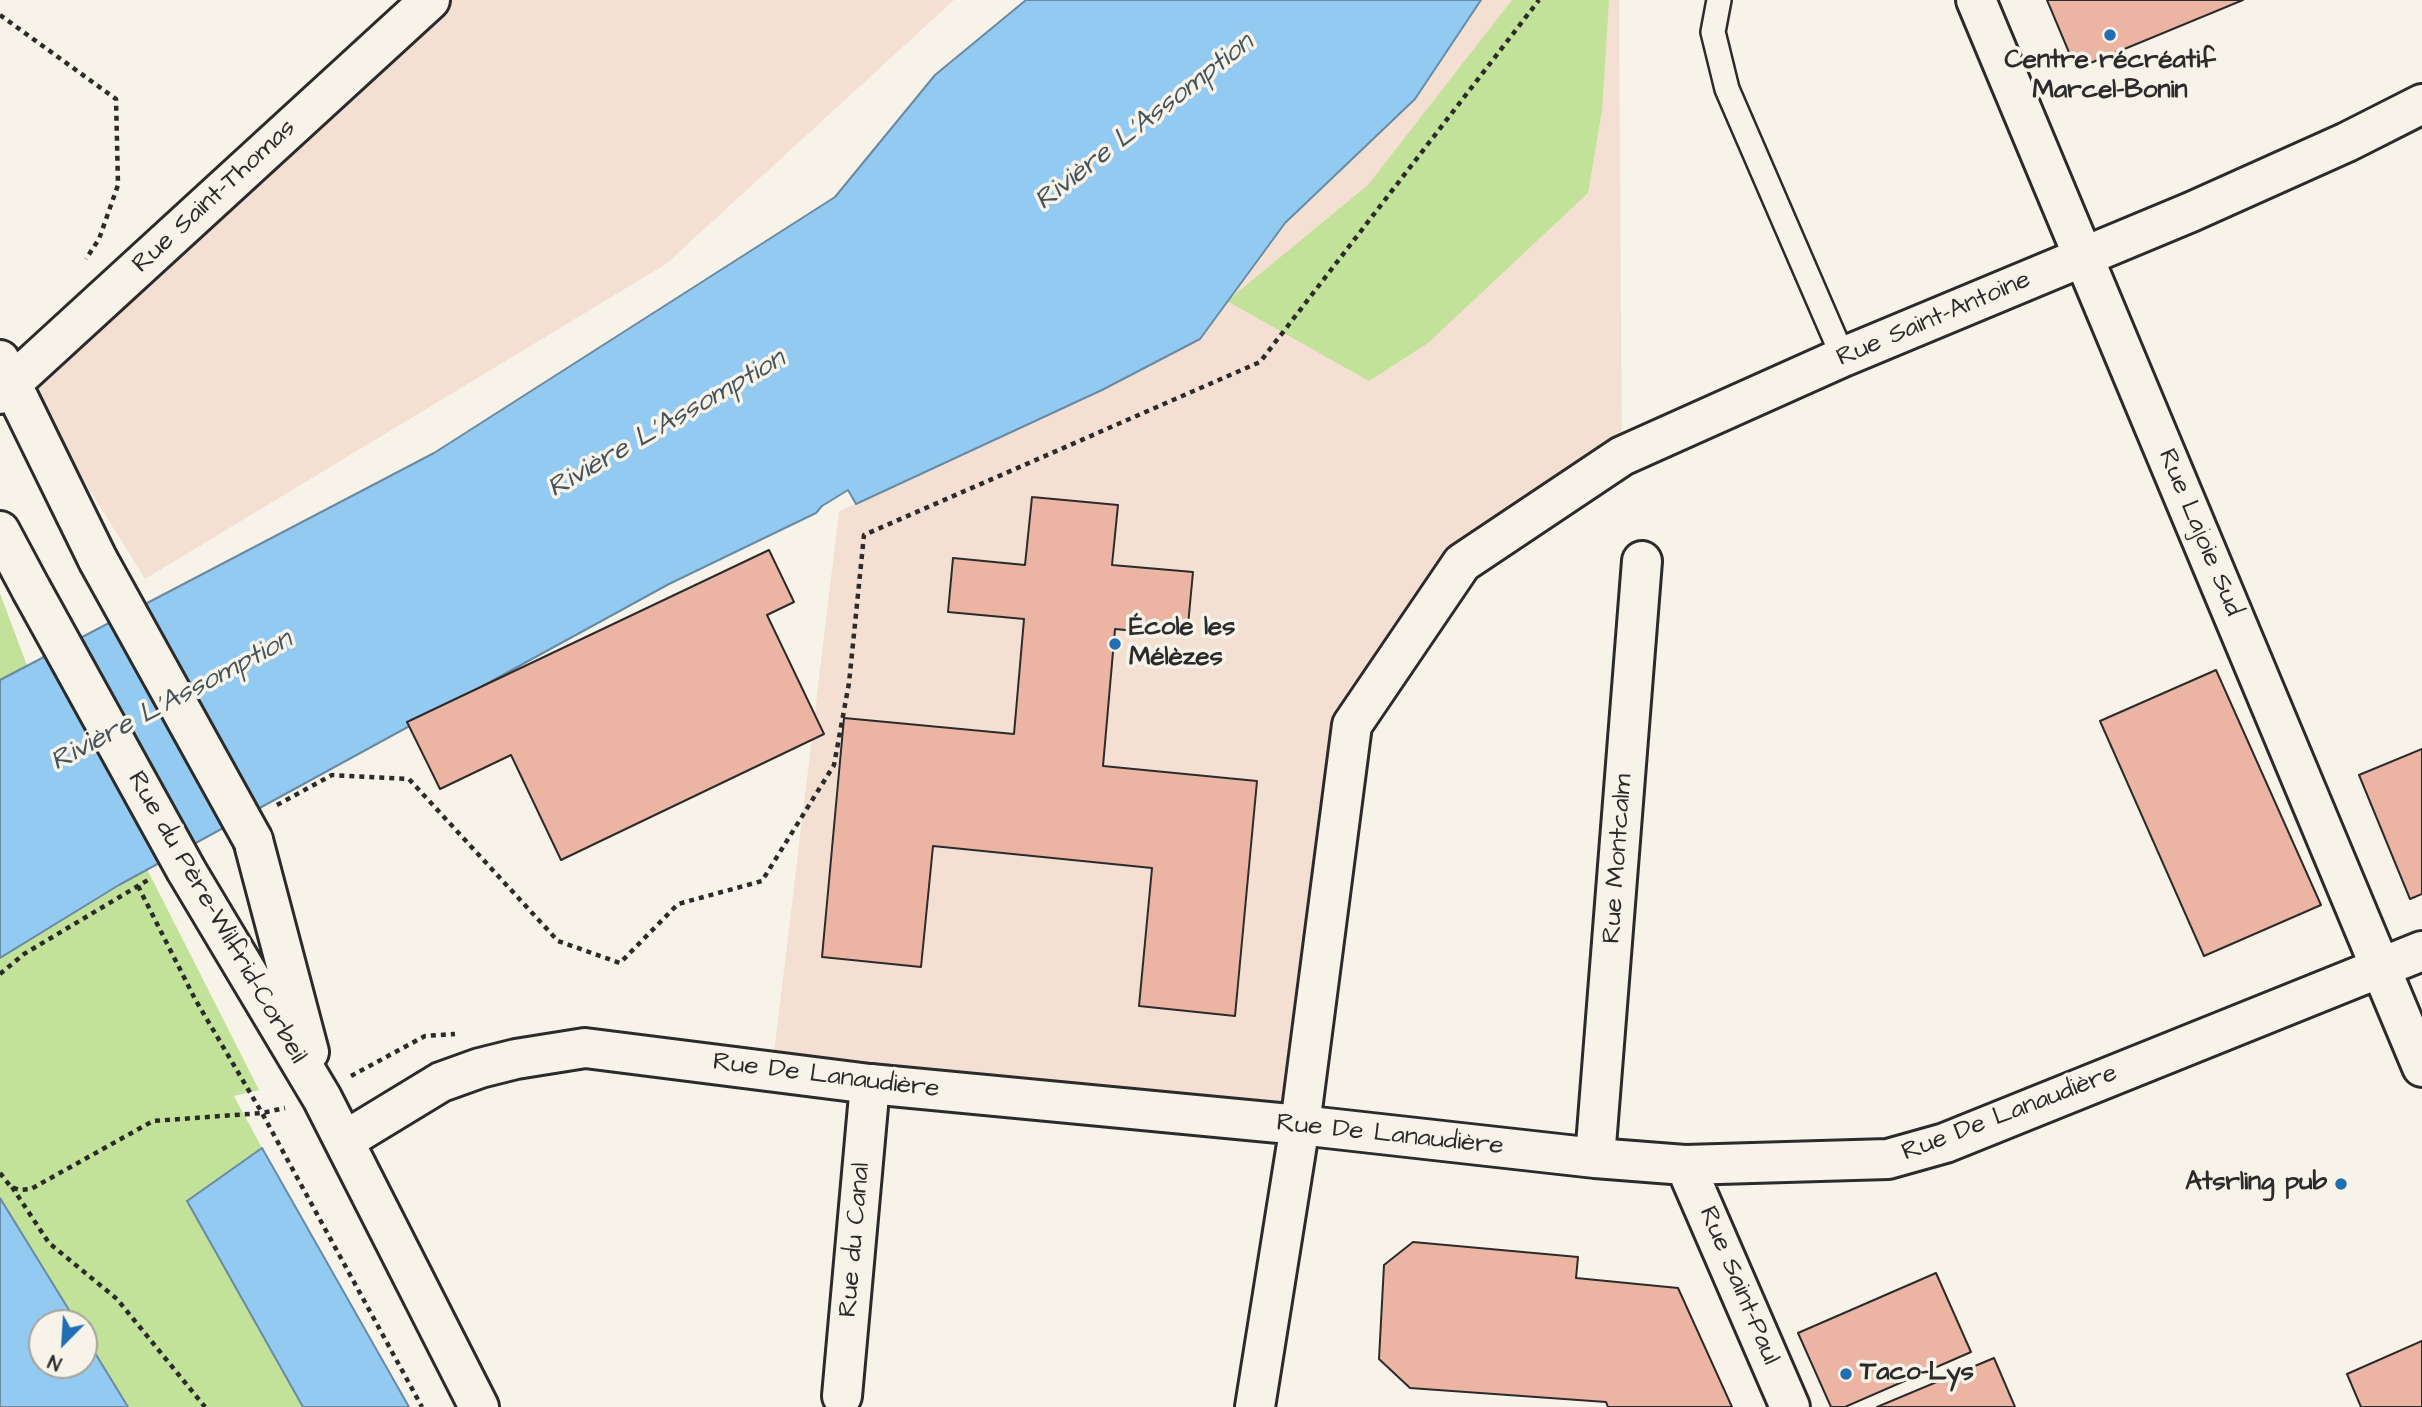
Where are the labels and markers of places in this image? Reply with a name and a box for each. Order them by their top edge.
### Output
marker: Centre récréatif Marcel-Bonin [2102,27,2118,43]
place label: Centre récréatif Marcel-Bonin [2004,46,2216,108]
place label: École les Mélèzes [1129,613,1235,674]
marker: École les Mélèzes [1107,636,1123,652]
place label: Atsrling pub [2185,1168,2327,1200]
marker: Atsrling pub [2333,1176,2349,1192]
place label: Taco-Lys [1860,1358,1974,1390]
marker: Taco-Lys [1838,1366,1854,1382]

